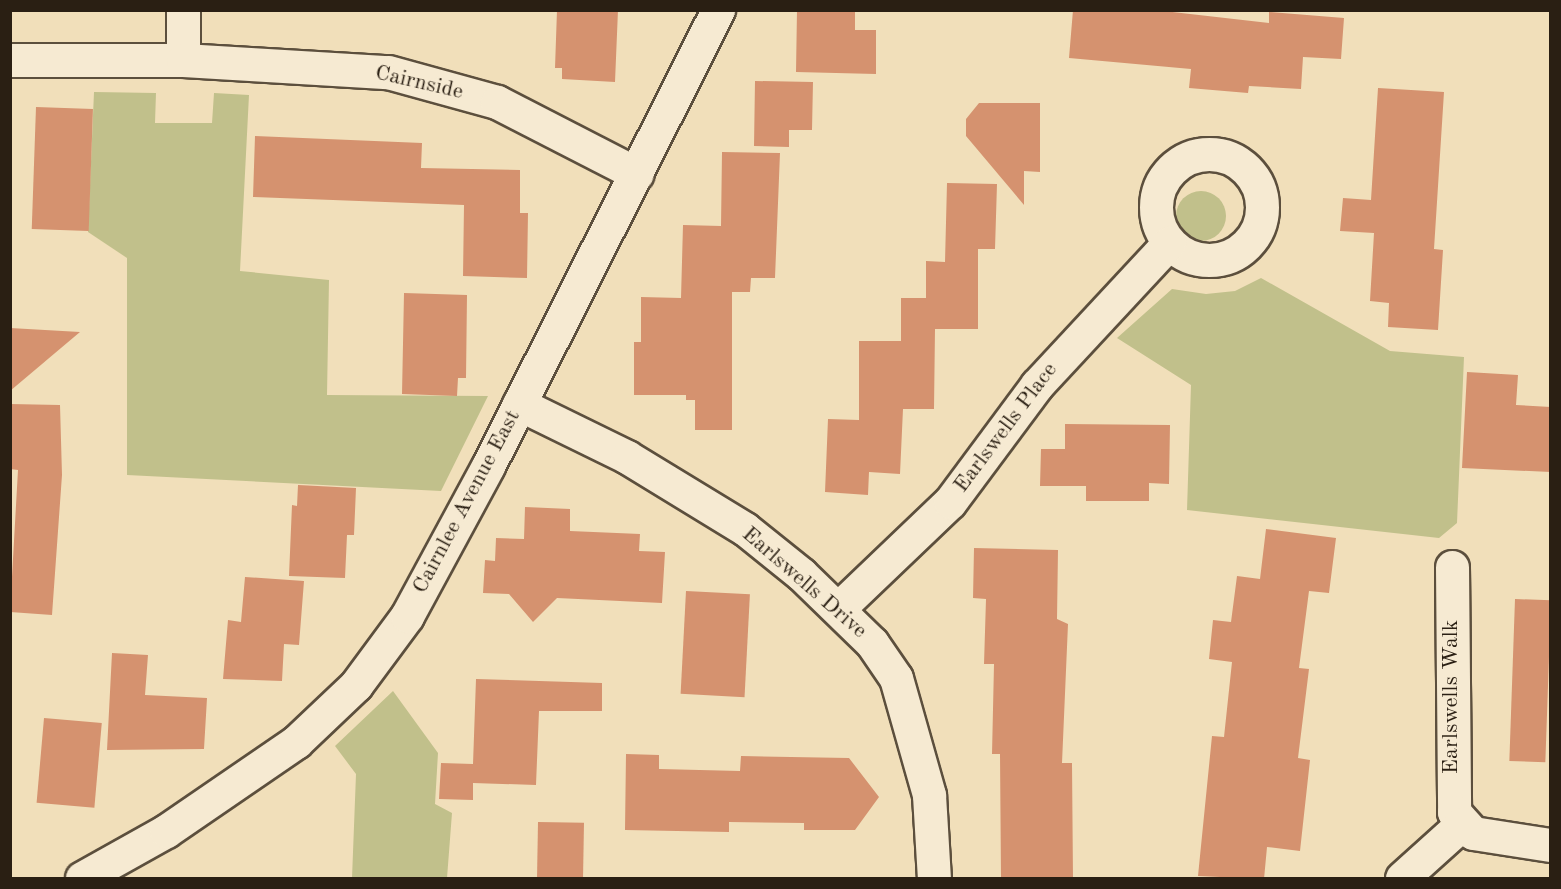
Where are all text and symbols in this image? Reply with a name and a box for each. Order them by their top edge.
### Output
street label: Cairnside [372,60,466,106]
street label: Earlswells Place [949,358,1063,498]
street label: Cairnlee Avenue East [407,406,527,598]
street label: Earlswells Drive [736,521,872,645]
street label: Earlswells Walk [1439,620,1465,774]

